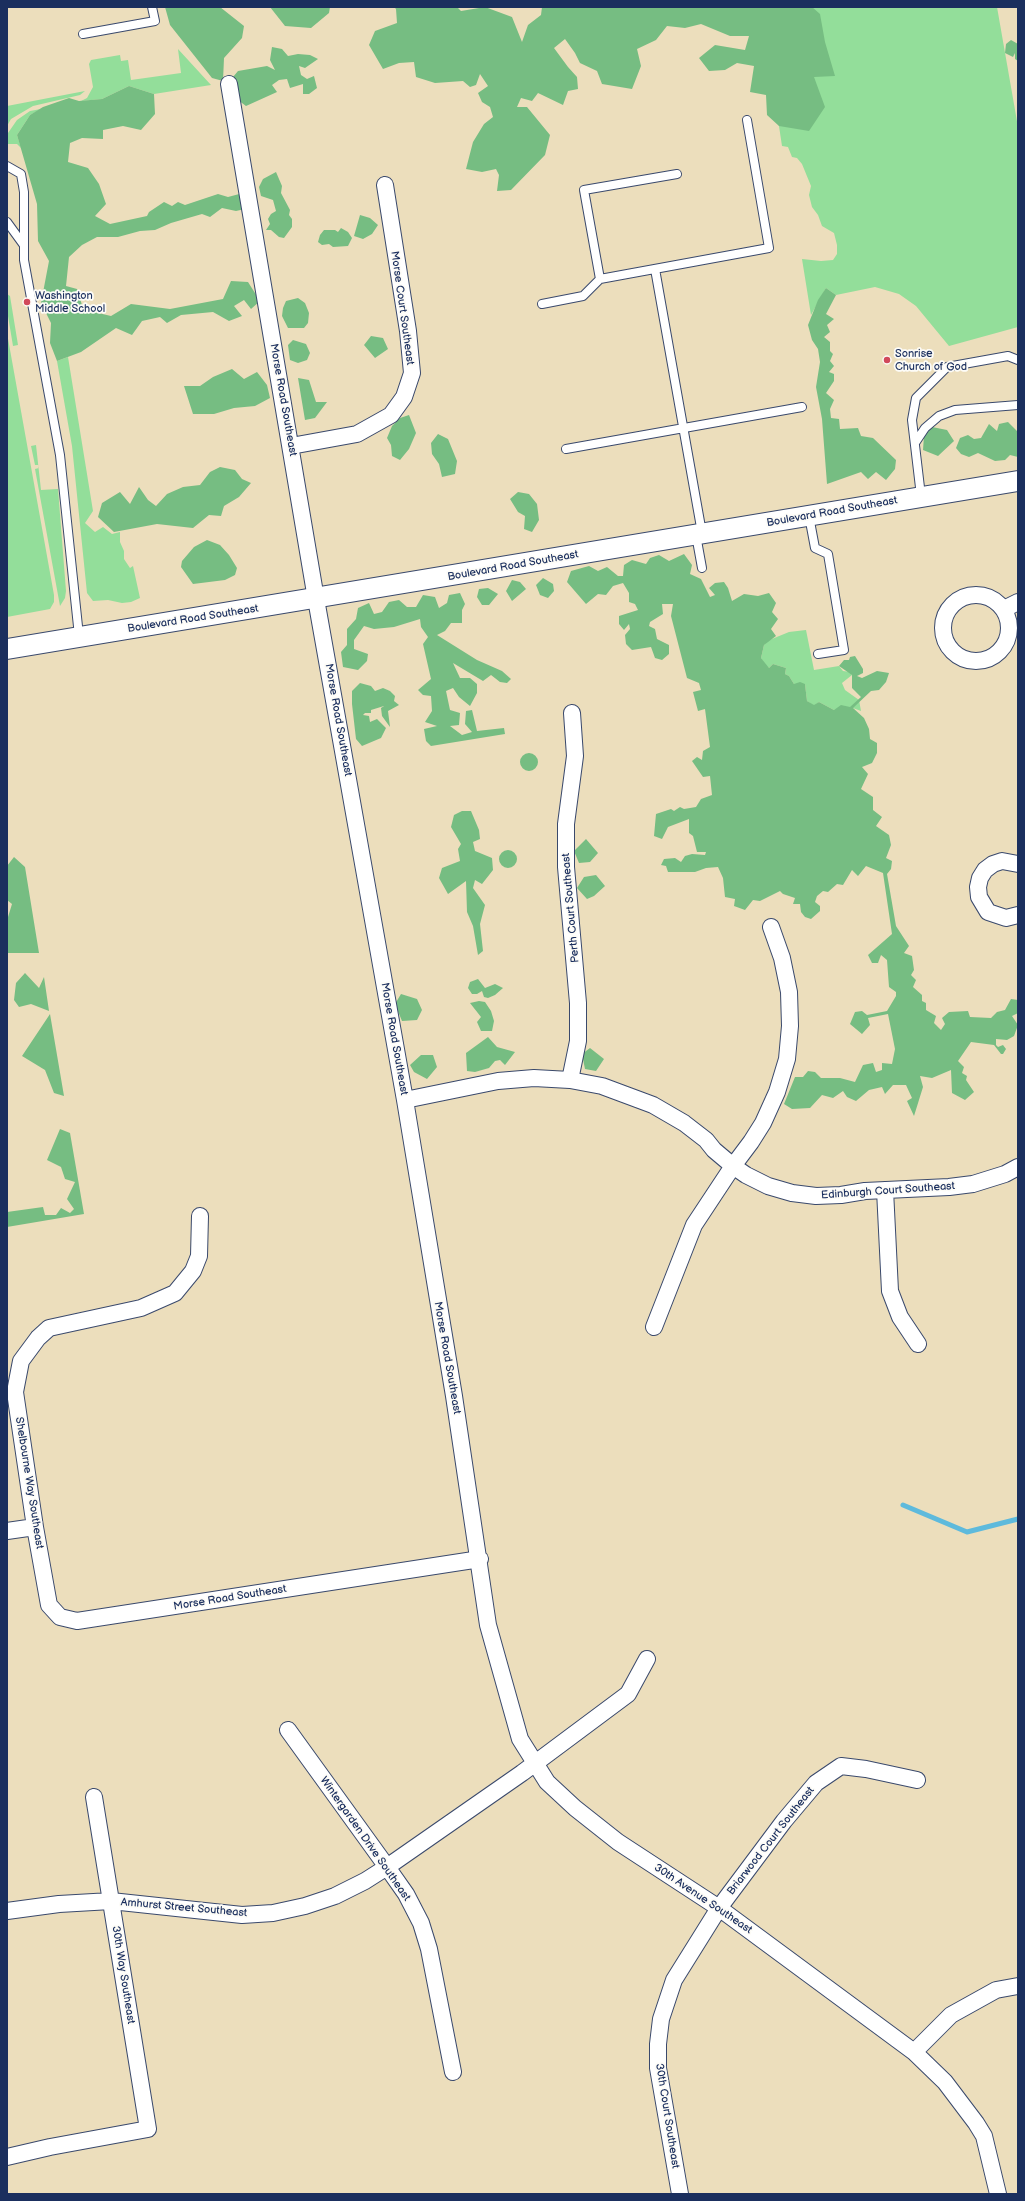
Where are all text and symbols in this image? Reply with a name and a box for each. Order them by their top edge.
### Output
street label: Morse Court Southeast [387,250,417,366]
place label: Washington Middle School [35,289,105,315]
marker: Washington Middle School [22,297,32,307]
street label: Morse Road Southeast [267,343,299,457]
place label: Sonrise Church of God [895,347,967,373]
marker: Sonrise Church of God [882,355,892,365]
street label: Boulevard Road Southeast [766,494,898,530]
street label: Boulevard Road Southeast [447,548,579,584]
street label: Boulevard Road Southeast [126,602,260,636]
street label: Morse Road Southeast [322,663,354,777]
street label: Perth Court Southeast [560,853,582,963]
street label: Morse Road Southeast [378,982,410,1096]
street label: Edinburgh Court Southeast [821,1180,955,1202]
street label: Morse Road Southeast [431,1301,463,1415]
street label: Shelbourne Way Southeast [12,1416,46,1550]
street label: Morse Road Southeast [173,1583,287,1613]
street label: Wintergarden Drive Southeast [317,1774,413,1904]
street label: Briarwood Court Southeast [725,1784,817,1898]
street label: 30th Avenue Southeast [651,1861,755,1937]
street label: Amhurst Street Southeast [120,1896,248,1920]
street label: 30th Way Southeast [109,1925,137,2025]
street label: 30th Court Southeast [652,2063,682,2169]

